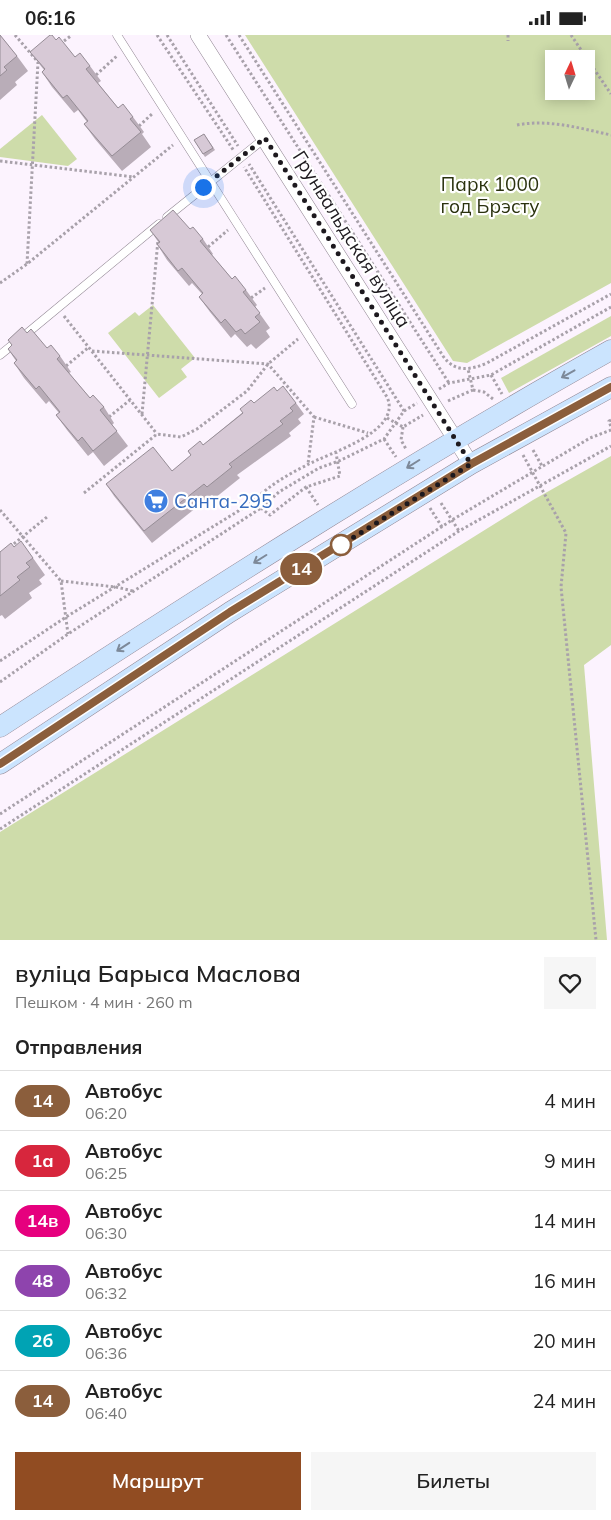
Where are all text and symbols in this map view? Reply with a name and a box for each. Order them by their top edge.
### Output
text: 06:16 [25,6,75,30]
north arrow [545,50,595,100]
map controls [545,50,595,100]
street label: Грунвальдская вуліца [288,146,416,332]
park label: Парк 1000 год Брэсту [441,172,539,218]
your location [191,175,216,200]
one-way arrow [561,369,576,379]
one-way arrow [406,460,420,470]
supermarket icon: Санта-295 [143,488,169,514]
place label: Санта-295 [174,489,272,513]
unlabelled marker [330,534,352,556]
line badge: 14 [278,553,324,585]
one-way arrow [253,555,267,565]
text: 14 [290,557,312,580]
one-way arrow [116,642,130,652]
button: heart [544,957,596,1009]
text: вуліца Барыса Маслова [15,958,301,988]
text: Пешком · 4 мин · 260 m [15,992,193,1012]
text: Отправления [15,1035,142,1059]
text: Автобус [85,1079,163,1103]
text: 14 [32,1089,53,1112]
text: 4 мин [544,1089,596,1113]
text: 06:20 [85,1103,127,1123]
text: Автобус [85,1139,163,1163]
text: 1а [31,1149,54,1172]
text: 9 мин [544,1149,596,1173]
text: 06:25 [85,1163,127,1183]
text: Автобус [85,1199,163,1223]
text: 14в [26,1209,59,1232]
text: 14 мин [533,1209,596,1233]
text: 06:30 [85,1223,127,1243]
text: Автобус [85,1259,163,1283]
text: 48 [32,1269,53,1292]
text: 16 мин [533,1269,596,1293]
text: 06:32 [85,1283,127,1303]
text: Автобус [85,1319,163,1343]
text: 2б [32,1329,53,1352]
text: 20 мин [533,1329,596,1353]
text: 06:36 [85,1343,127,1363]
text: Автобус [85,1379,163,1403]
text: 14 [32,1389,53,1412]
text: 24 мин [533,1389,596,1413]
text: 06:40 [85,1403,127,1423]
button: Маршрут [15,1452,301,1510]
button: Билеты [311,1452,596,1510]

